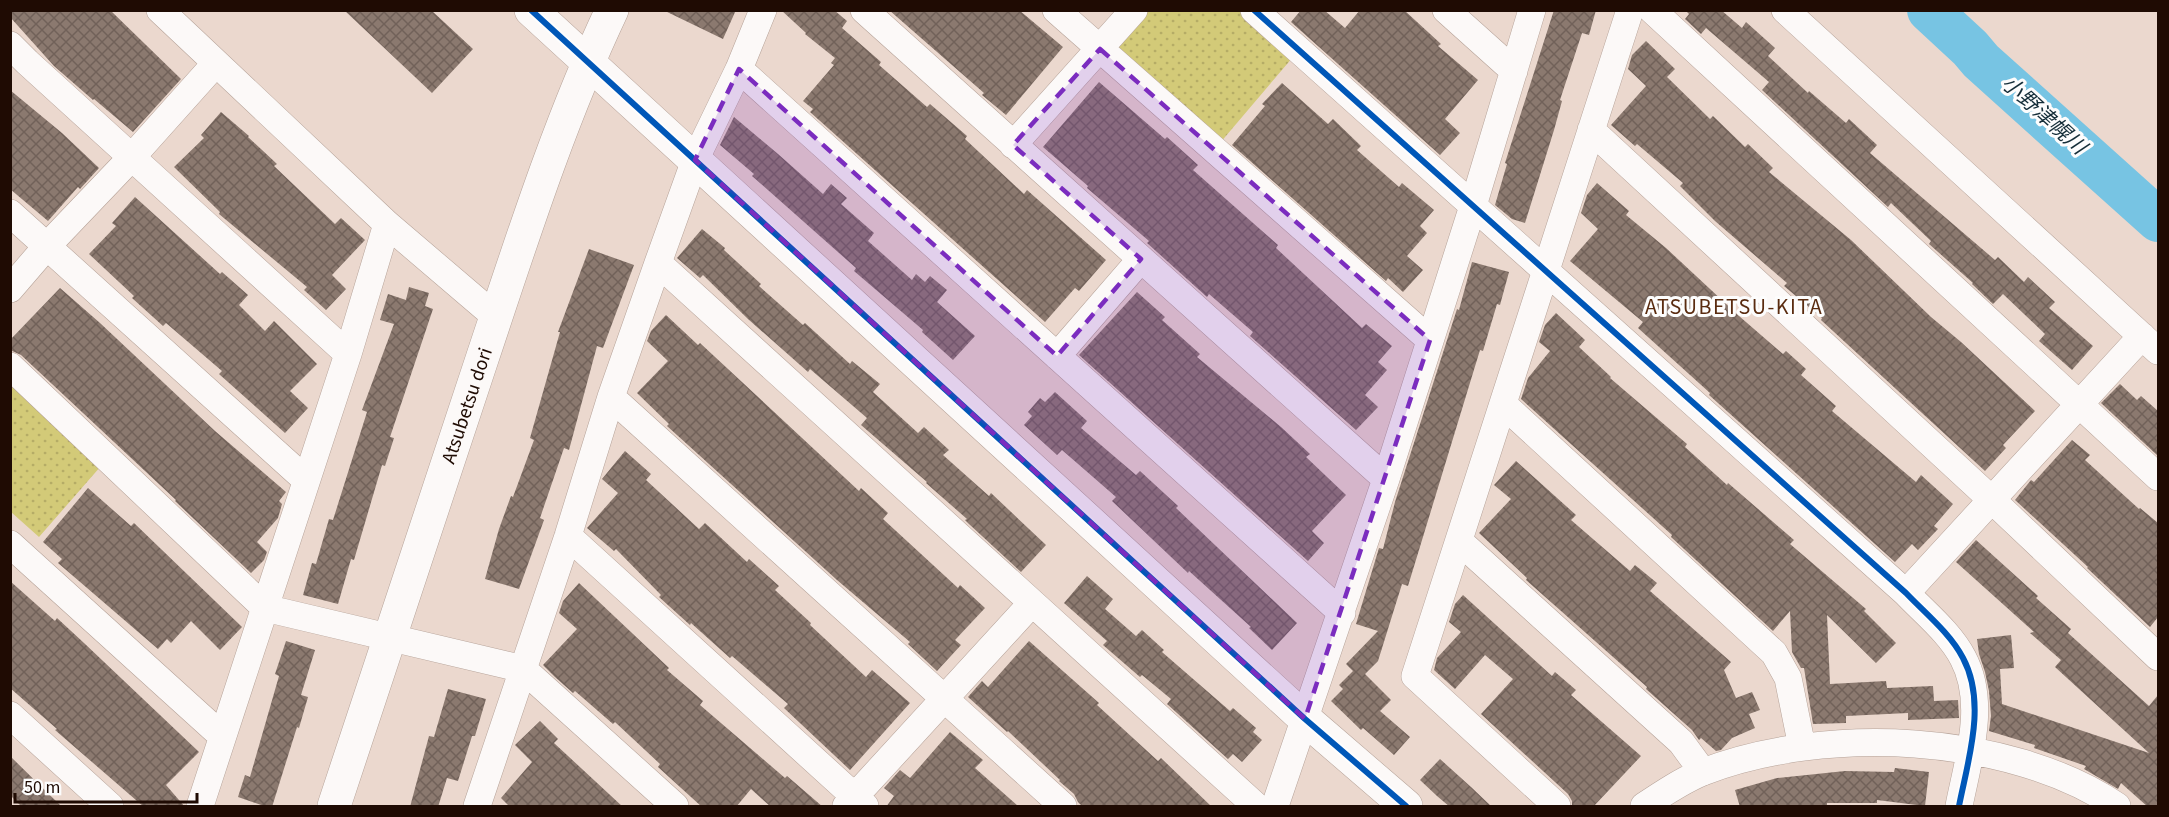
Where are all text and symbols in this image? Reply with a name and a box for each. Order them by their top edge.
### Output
water label: 小野津幌川 [1995,69,2095,163]
district label: ATSUBETSU-KITA [1645,291,1823,323]
street label: Atsubetsu dori [435,344,500,467]
scale bar [15,766,196,804]
text: 50 m [24,775,60,800]

